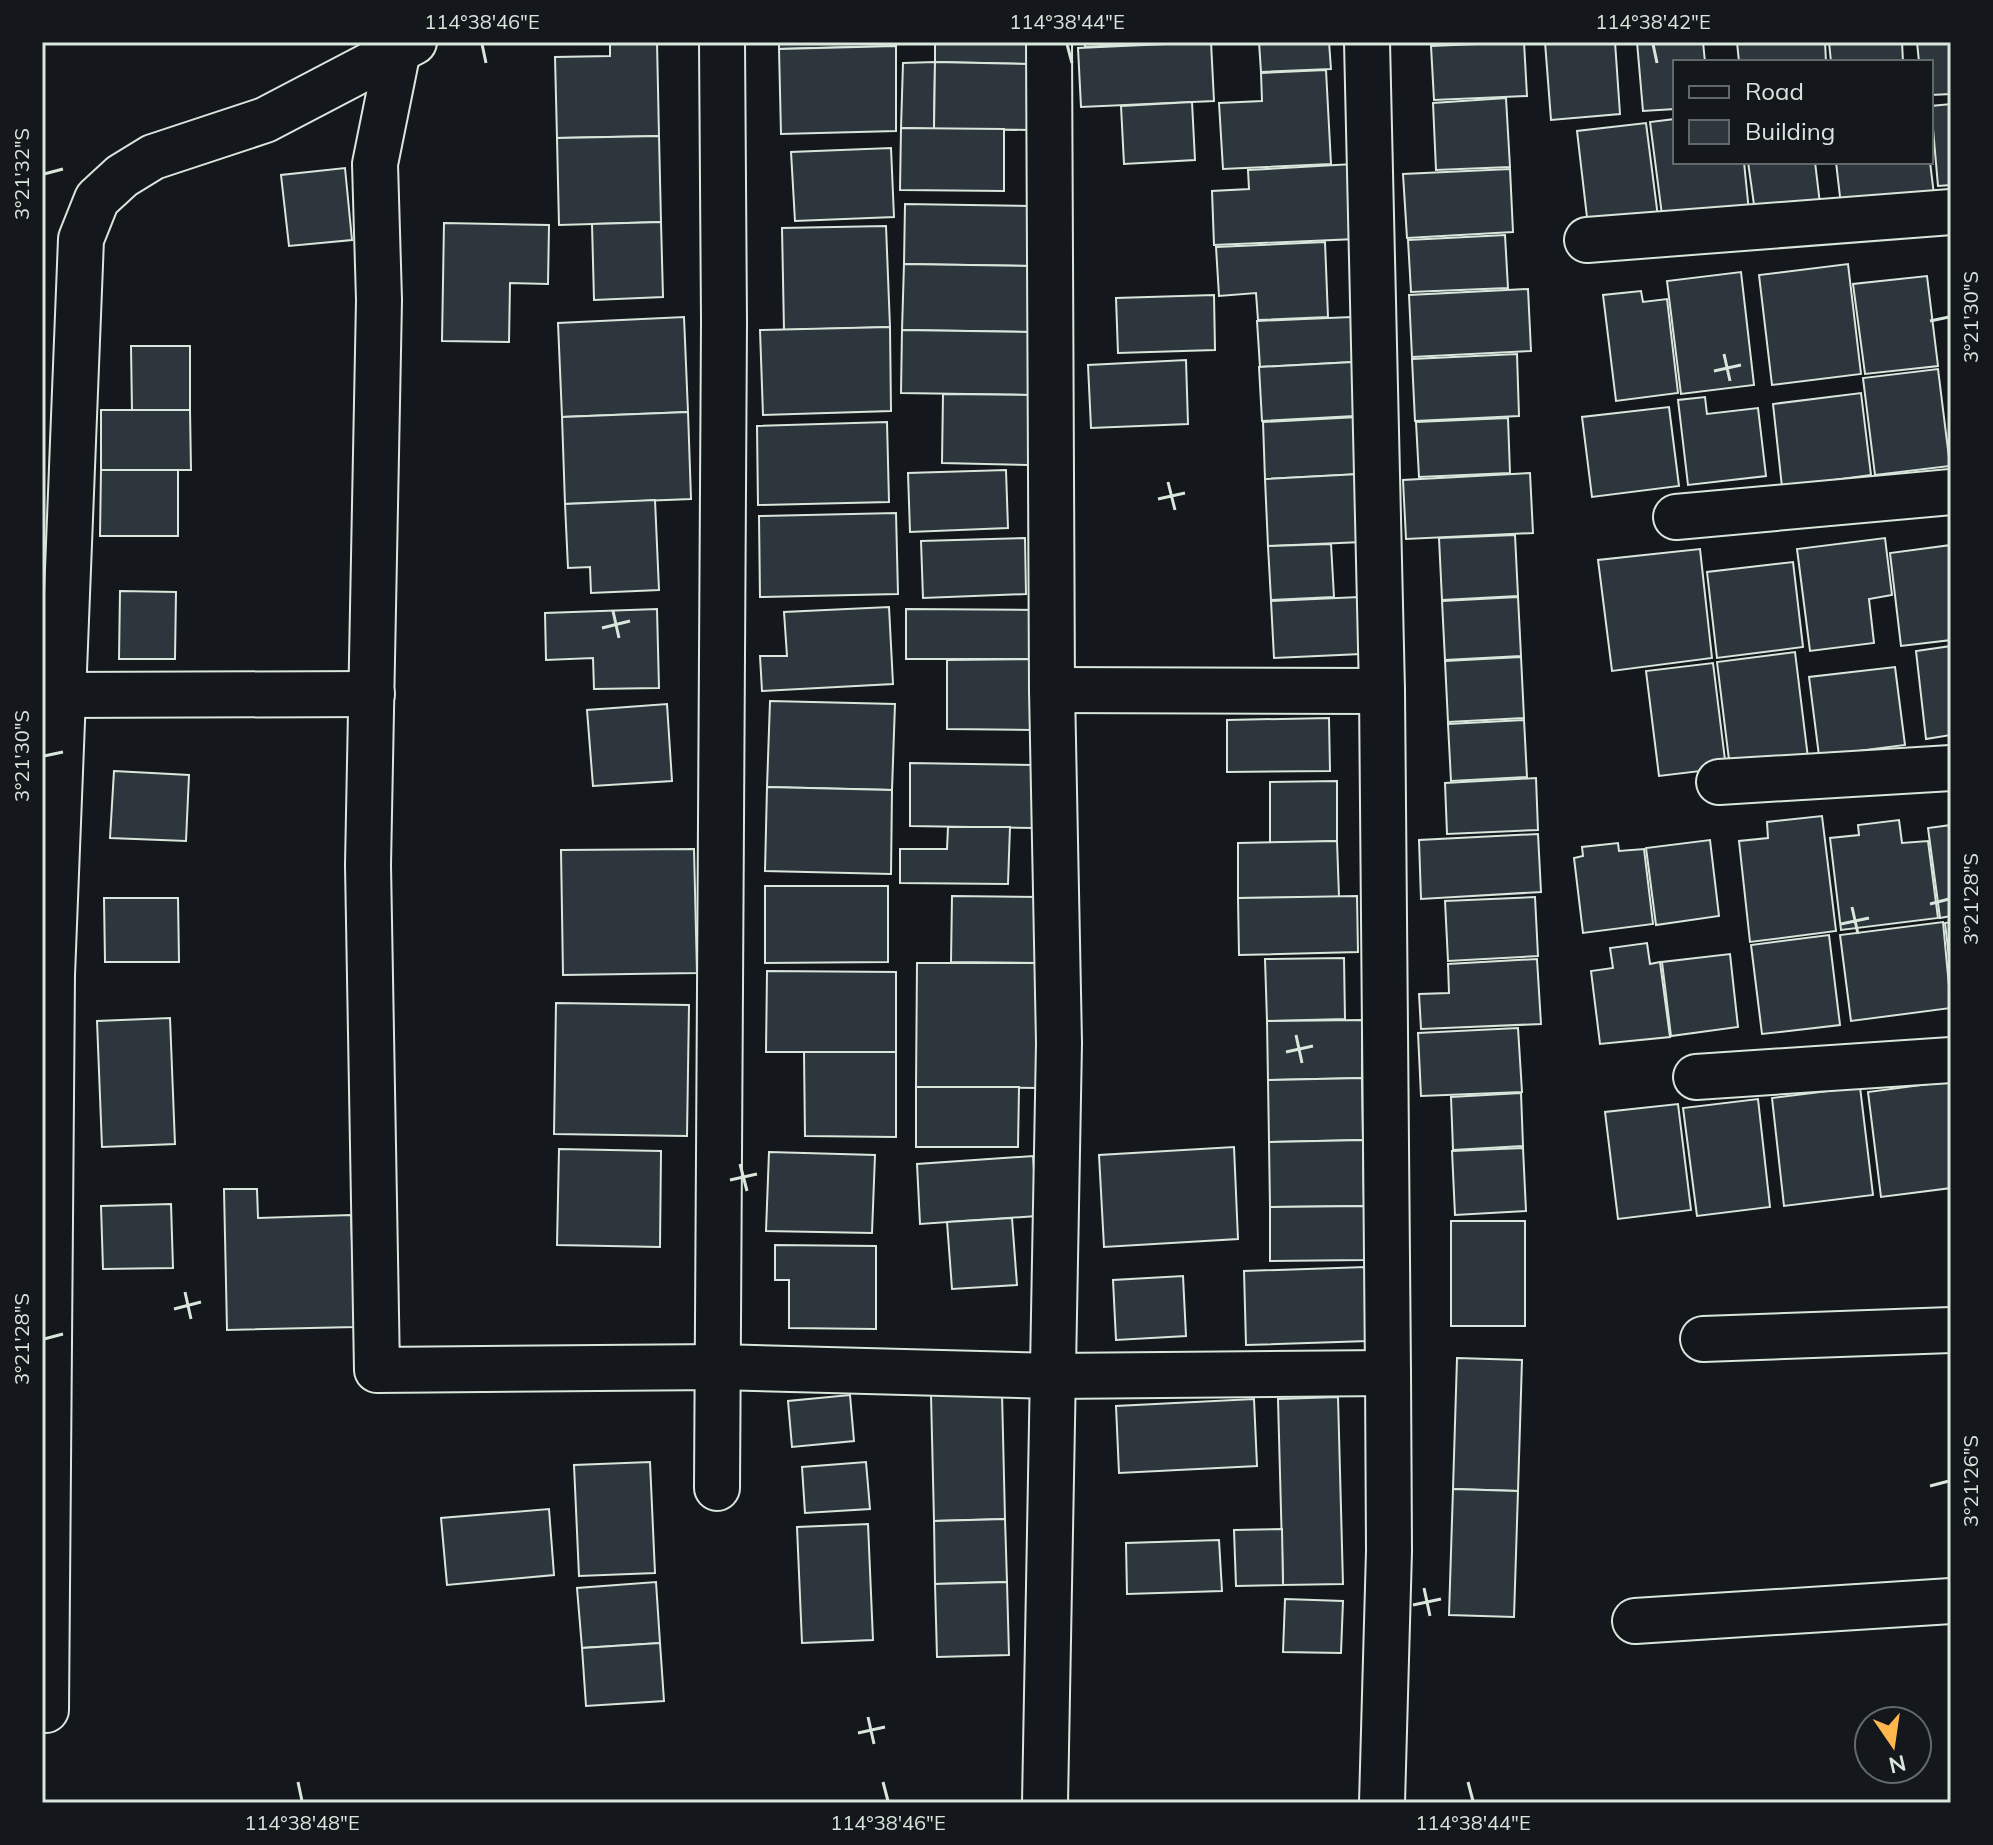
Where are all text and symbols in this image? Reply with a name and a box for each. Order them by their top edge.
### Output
text: 114°38'46"E [424,9,540,34]
text: 114°38'44"E [1009,9,1125,34]
text: 114°38'42"E [1595,9,1711,34]
legend [1673,60,1933,164]
text: Road [1745,76,1804,106]
text: Building [1745,116,1835,146]
text: 3°21'32"S [9,128,34,220]
text: 3°21'30"S [1958,271,1983,363]
text: 3°21'30"S [9,710,34,802]
text: 3°21'28"S [1958,853,1983,945]
text: 3°21'28"S [9,1293,34,1385]
text: 3°21'26"S [1958,1435,1983,1527]
north arrow [1853,1705,1933,1785]
text: N [1886,1749,1909,1780]
text: 114°38'48"E [244,1810,360,1835]
text: 114°38'46"E [830,1810,946,1835]
text: 114°38'44"E [1415,1810,1531,1835]

